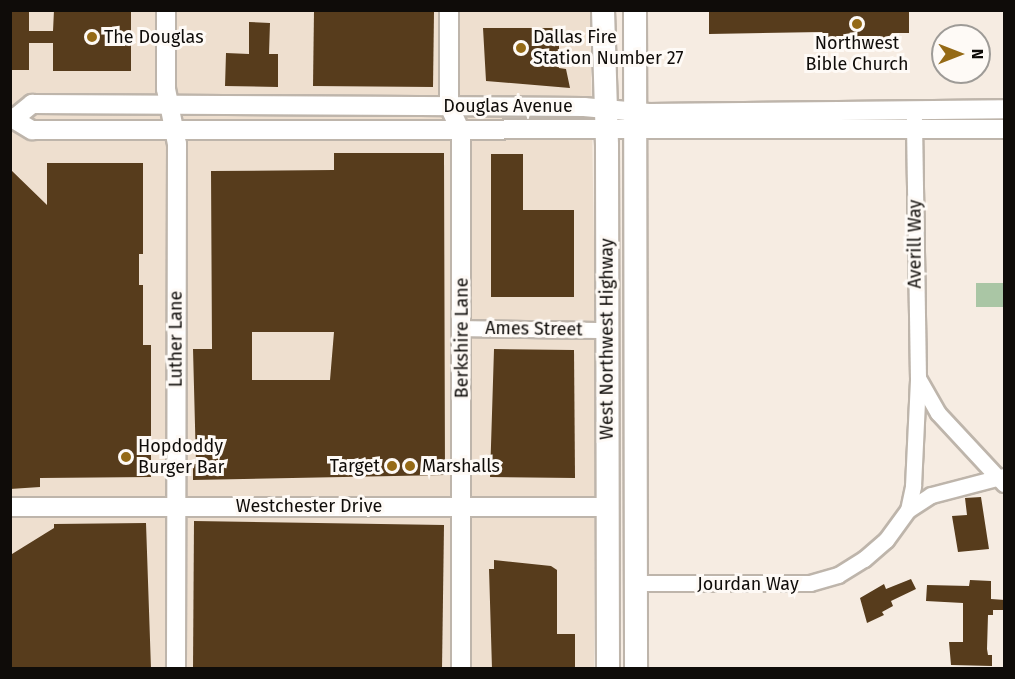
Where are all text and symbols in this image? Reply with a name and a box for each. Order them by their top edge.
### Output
marker: Northwest Bible Church [850,17,864,31]
north arrow [931,24,991,84]
place label: The Douglas [104,26,204,48]
place label: Dallas Fire Station Number 27 [533,27,684,70]
marker: The Douglas [85,30,99,44]
place label: Northwest Bible Church [806,33,908,76]
marker: Dallas Fire Station Number 27 [514,41,528,55]
text: N [968,49,987,59]
street label: Douglas Avenue [443,95,573,117]
street label: Averill Way [904,200,926,288]
street label: West Northwest Highway [596,238,618,440]
street label: Berkshire Lane [451,278,473,398]
street label: Luther Lane [165,291,187,387]
street label: Ames Street [485,317,583,341]
place label: Hopdoddy Burger Bar [138,436,224,478]
marker: Hopdoddy Burger Bar [119,450,133,464]
place label: Target [330,455,380,477]
place label: Marshalls [422,455,500,477]
marker: Target [385,459,399,473]
marker: Marshalls [403,459,417,473]
street label: Westchester Drive [236,495,382,517]
street label: Jourdan Way [697,573,799,595]

